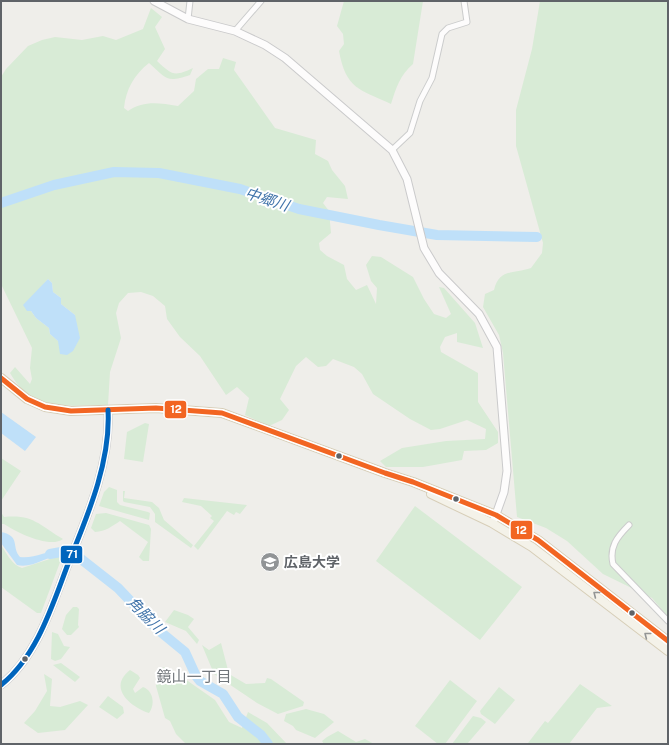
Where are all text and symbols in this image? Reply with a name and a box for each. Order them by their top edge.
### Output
water label: 中郷川 [243,184,293,215]
line badge: 12 [164,400,187,419]
text: 12 [170,403,182,415]
unlabelled marker [334,451,344,461]
unlabelled marker [451,494,461,504]
line badge: 12 [510,520,533,540]
text: 12 [515,524,527,536]
line badge: 71 [60,545,83,564]
text: 71 [66,548,78,560]
school or university icon: 広島大学 [259,551,281,573]
place label: 広島大学 [284,554,340,570]
one-way arrow [593,592,600,599]
water label: 角脇川 [124,593,169,638]
unlabelled marker [627,608,637,618]
one-way arrow [645,632,652,639]
unlabelled marker [20,654,30,664]
district label: 鏡山一丁目 [156,668,232,685]

